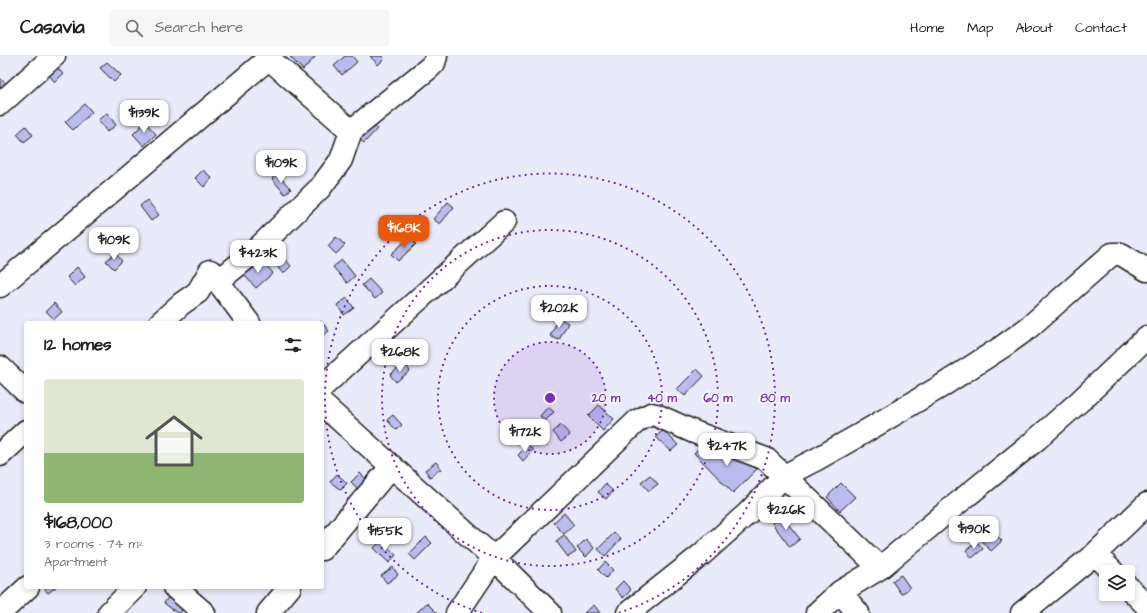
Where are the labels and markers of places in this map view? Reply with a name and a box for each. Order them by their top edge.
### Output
pin: $139K [116,100,172,134]
pin: $109K [253,150,309,184]
pin: $168K [376,215,432,249]
pin: $109K [86,227,142,261]
pin: $423K [230,240,286,274]
pin: $202K [531,295,587,329]
pin: $268K [372,339,428,373]
centre of rings [543,391,557,405]
pin: $172K [497,419,553,453]
pin: $247K [699,433,755,467]
pin: $226K [758,497,814,531]
pin: $190K [946,516,1002,550]
pin: $155K [357,518,413,552]

